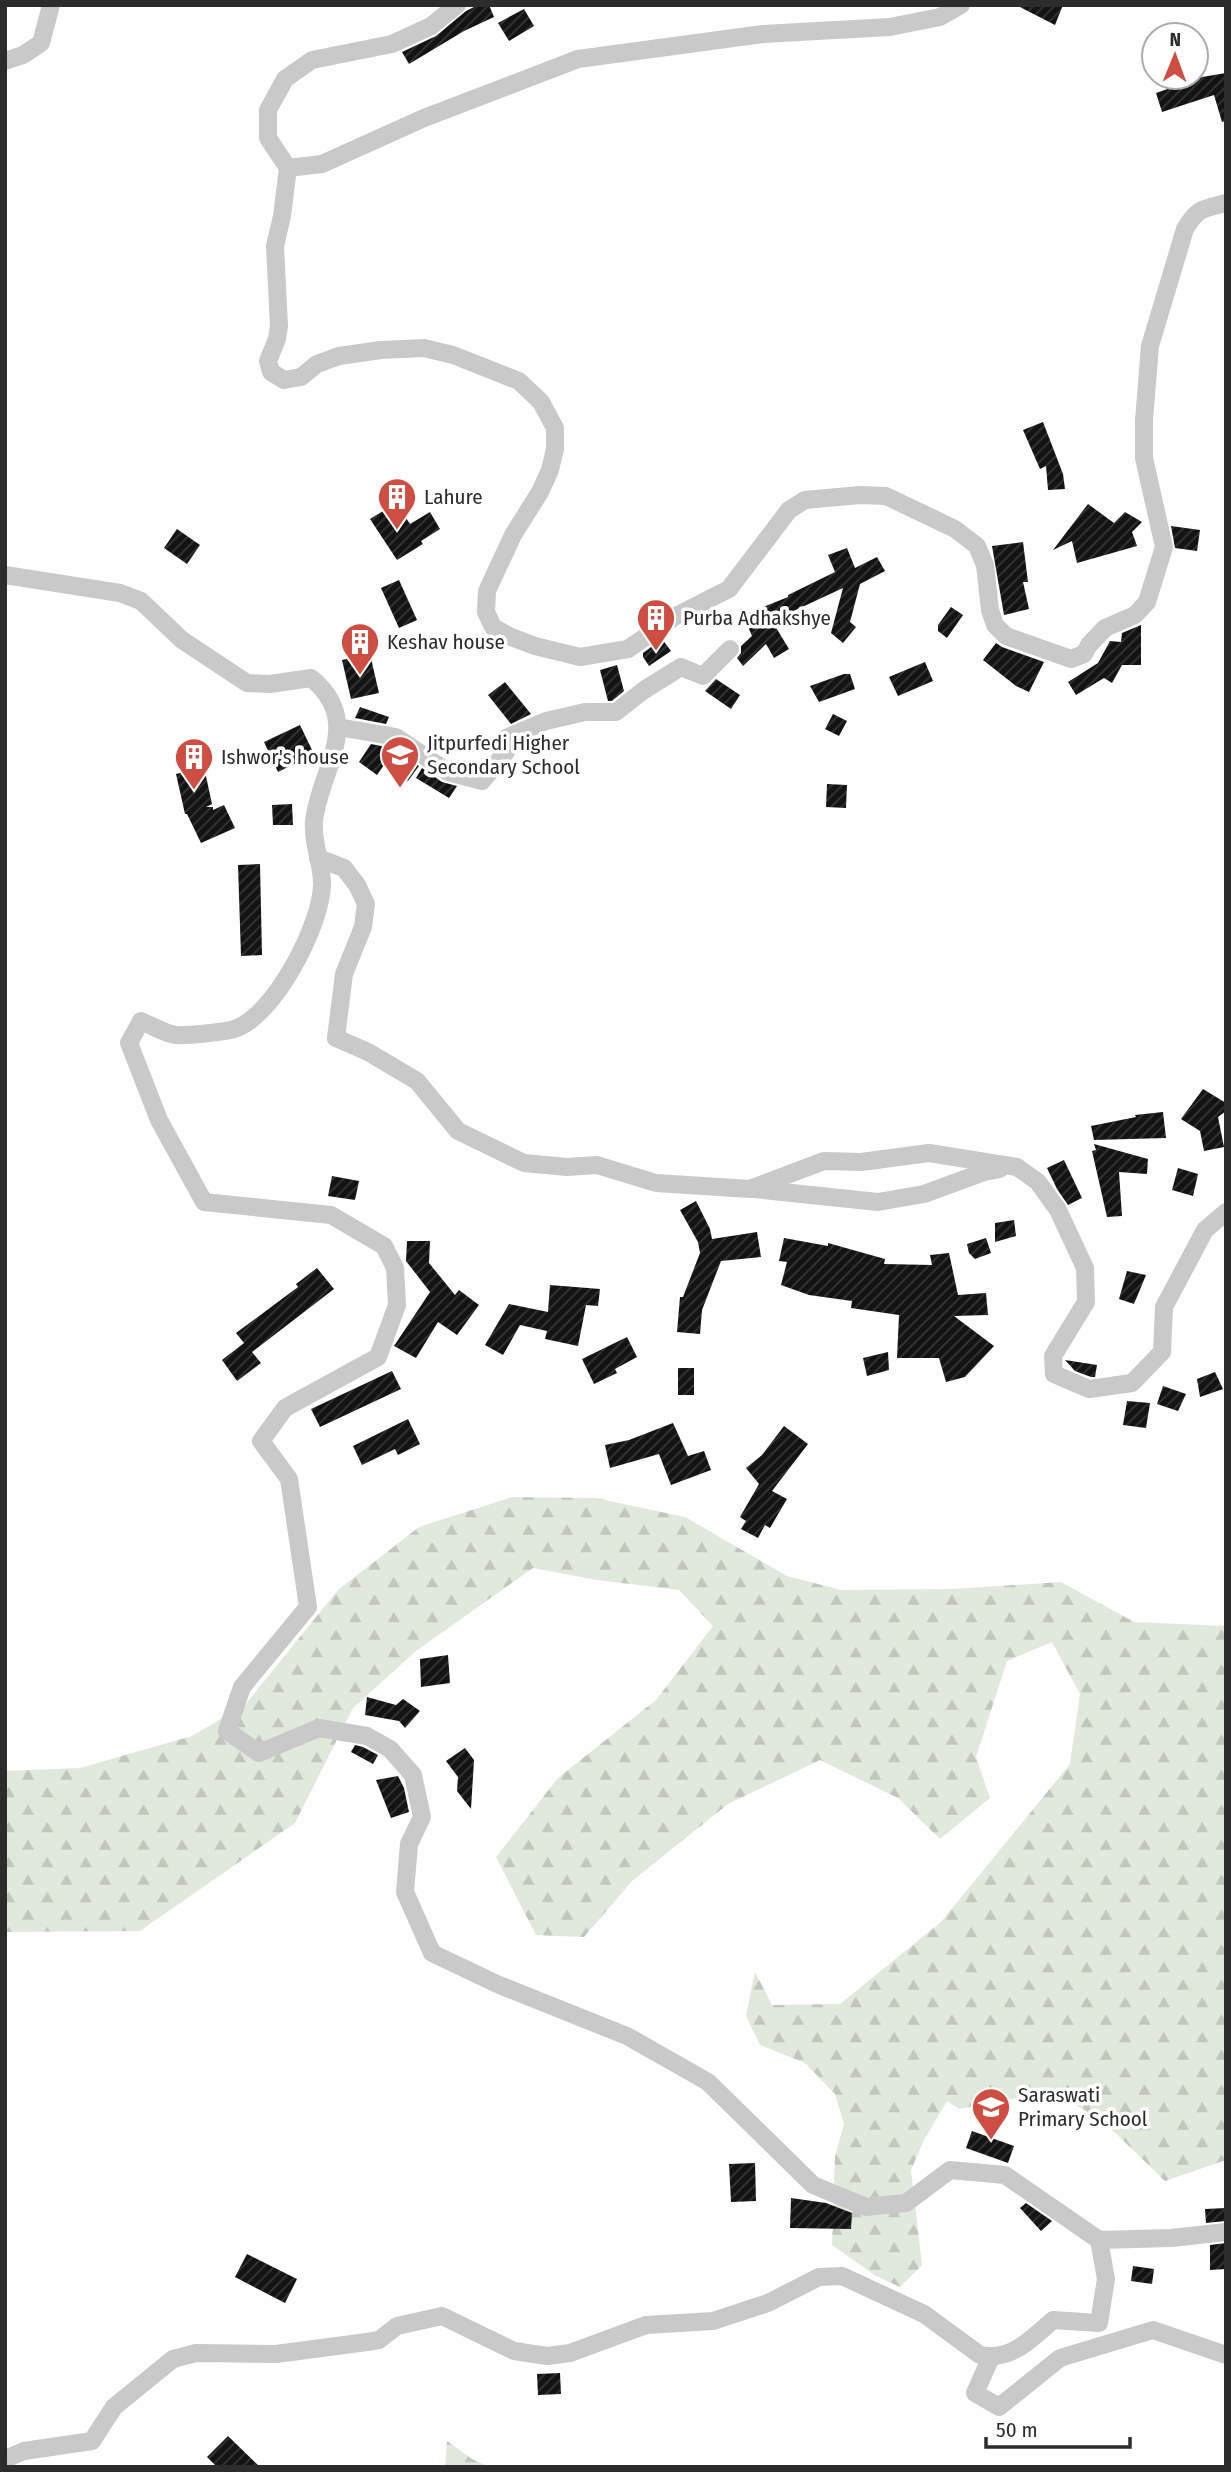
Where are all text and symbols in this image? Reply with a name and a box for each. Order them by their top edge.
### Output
north arrow [1140,21,1210,91]
text: N [1169,28,1181,51]
building icon: Lahure [376,476,418,531]
place label: Lahure [424,484,483,510]
building icon: Purba Adhakshye [635,597,677,652]
place label: Purba Adhakshye [683,605,831,631]
building icon: Keshav house [339,621,381,676]
place label: Keshav house [387,629,505,655]
place label: Jitpurfedi Higher Secondary School [427,730,580,780]
school or university icon: Jitpurfedi Higher Secondary School [379,734,421,789]
building icon: Ishwor's house [173,736,215,791]
place label: Ishwor's house [221,744,349,770]
place label: Saraswati Primary School [1018,2082,1148,2132]
school or university icon: Saraswati Primary School [970,2086,1012,2141]
scale bar [986,2406,1130,2450]
text: 50 m [996,2417,1038,2443]

